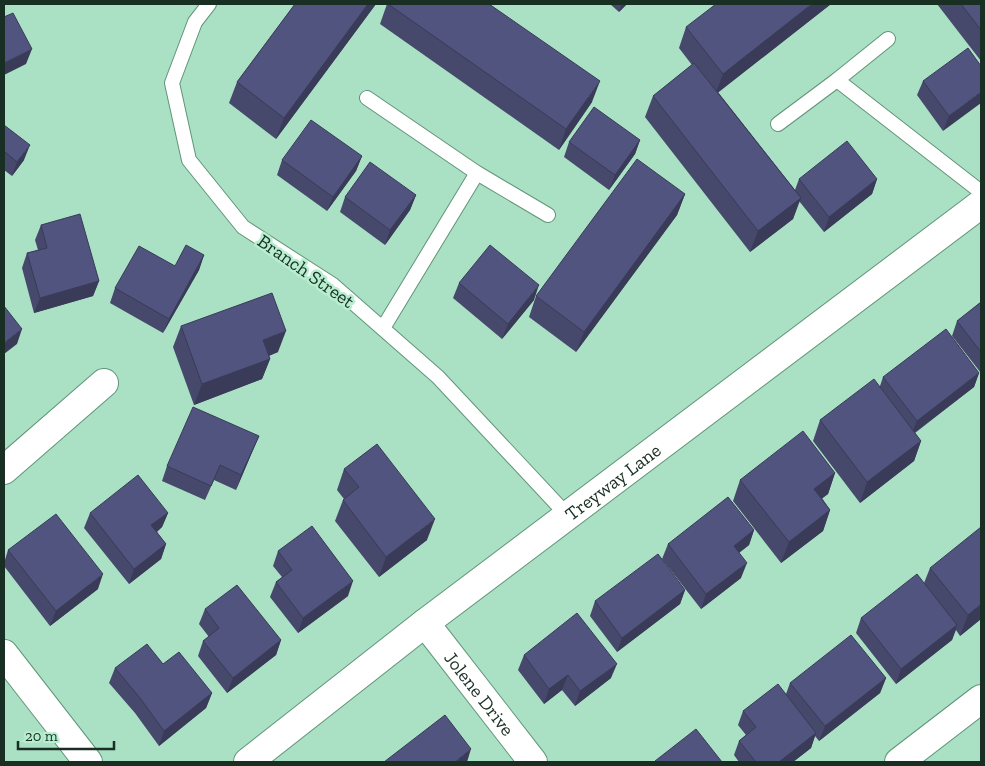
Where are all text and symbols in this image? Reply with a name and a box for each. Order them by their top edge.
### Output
street label: Branch Street [253,229,359,313]
street label: Treyway Lane [560,438,665,525]
street label: Jolene Drive [440,646,520,740]
scale bar [18,718,114,750]
text: 20 m [25,727,58,745]

